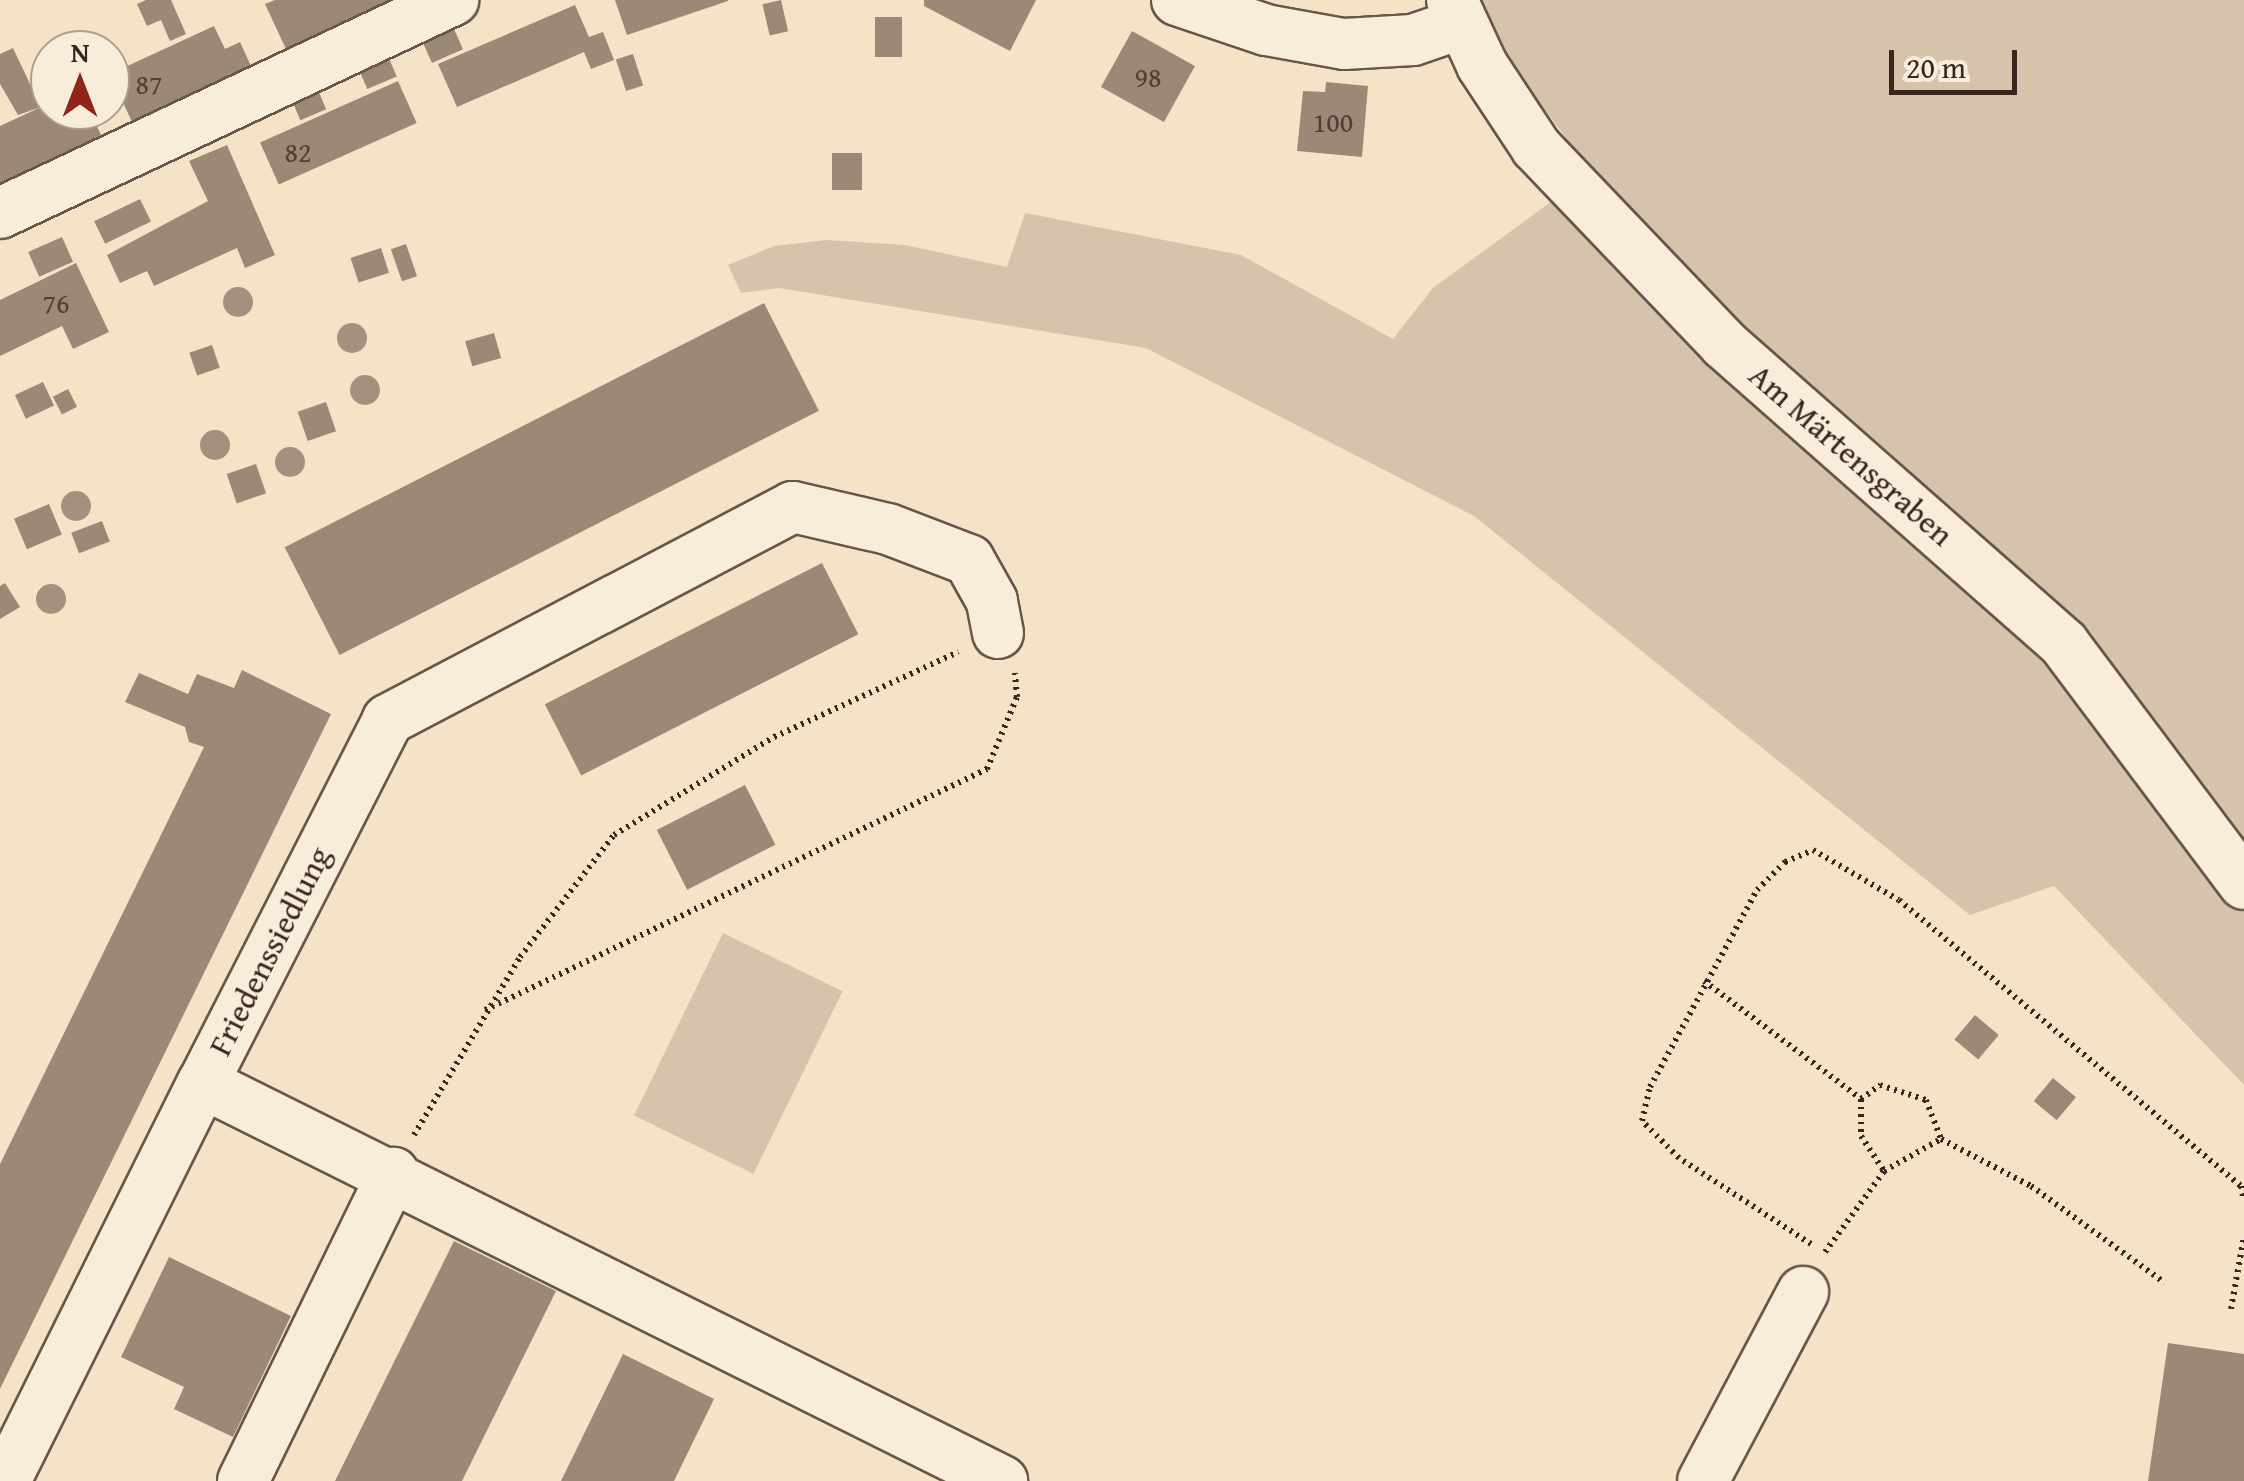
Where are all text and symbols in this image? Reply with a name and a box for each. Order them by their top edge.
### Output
north arrow [30,30,130,130]
scale bar [1894,30,2022,92]
text: N [71,31,89,72]
text: 20 m [1906,45,1966,89]
house number: 98 [1135,60,1161,94]
house number: 87 [136,67,162,101]
house number: 100 [1313,105,1353,139]
house number: 82 [285,135,311,169]
house number: 76 [43,286,69,320]
street label: Am Märtensgraben [1741,356,1961,554]
street label: Friedenssiedlung [201,840,339,1062]

